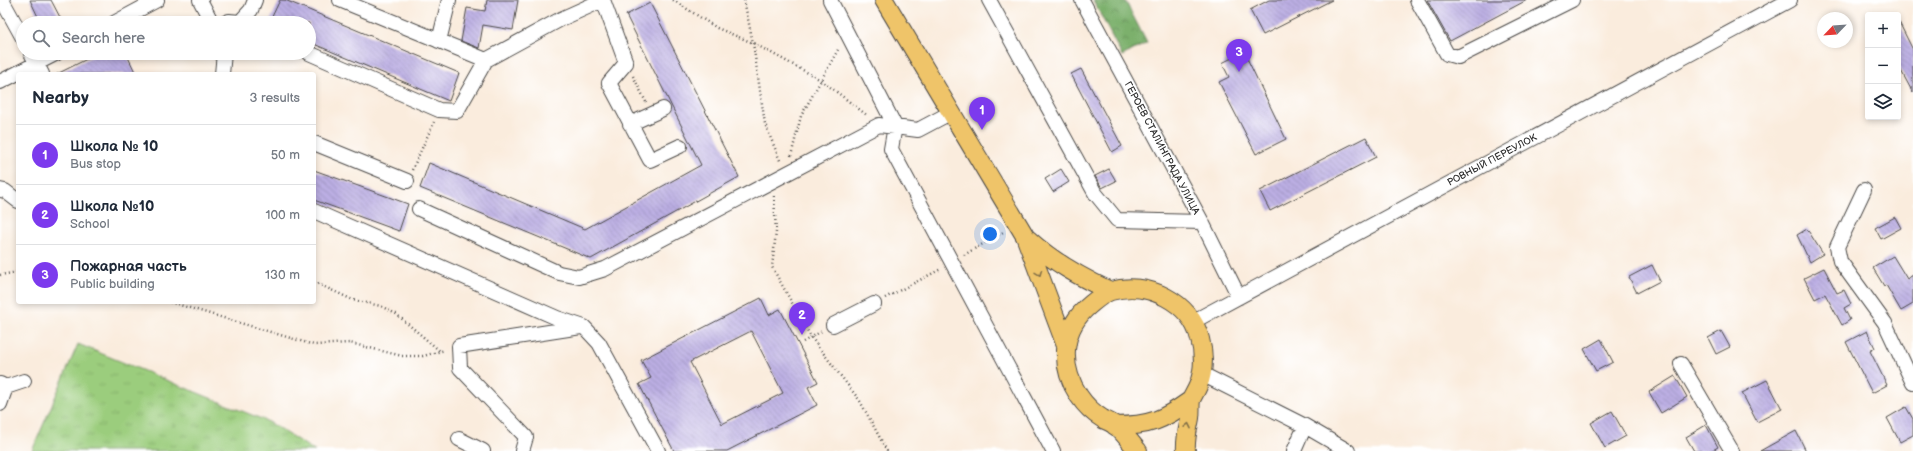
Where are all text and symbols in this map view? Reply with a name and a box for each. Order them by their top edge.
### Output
north arrow [1817,12,1853,48]
map controls [1865,12,1901,120]
button: + [1865,12,1901,48]
search box [16,16,316,60]
icon: search [30,27,52,49]
text: Search here [62,29,145,48]
pin: 3 [1226,39,1252,72]
button: − [1865,48,1901,84]
street label: ГЕРОЕВ СТАЛИНГРАДА УЛИЦА [1122,80,1203,217]
button: layers [1865,84,1901,120]
text: Nearby [32,88,89,108]
text: 3 results [249,90,300,106]
pin: 1 [969,97,995,130]
street label: РОВНЫЙ ПЕРЕУЛОК [1445,131,1539,189]
text: Школа № 10 [70,137,158,156]
text: 1 [42,147,48,163]
text: 50 m [271,147,300,163]
text: Bus stop [70,156,121,172]
text: Школа №10 [70,197,154,216]
text: 2 [41,207,49,223]
text: 100 m [265,207,300,223]
text: School [70,216,110,232]
your location [980,224,1000,244]
text: Пожарная часть [70,257,187,276]
text: 3 [41,267,49,283]
text: 130 m [265,267,300,283]
one-way arrow [1034,269,1042,276]
text: Public building [70,276,155,292]
pin: 2 [789,302,815,335]
one-way arrow [1184,423,1192,429]

